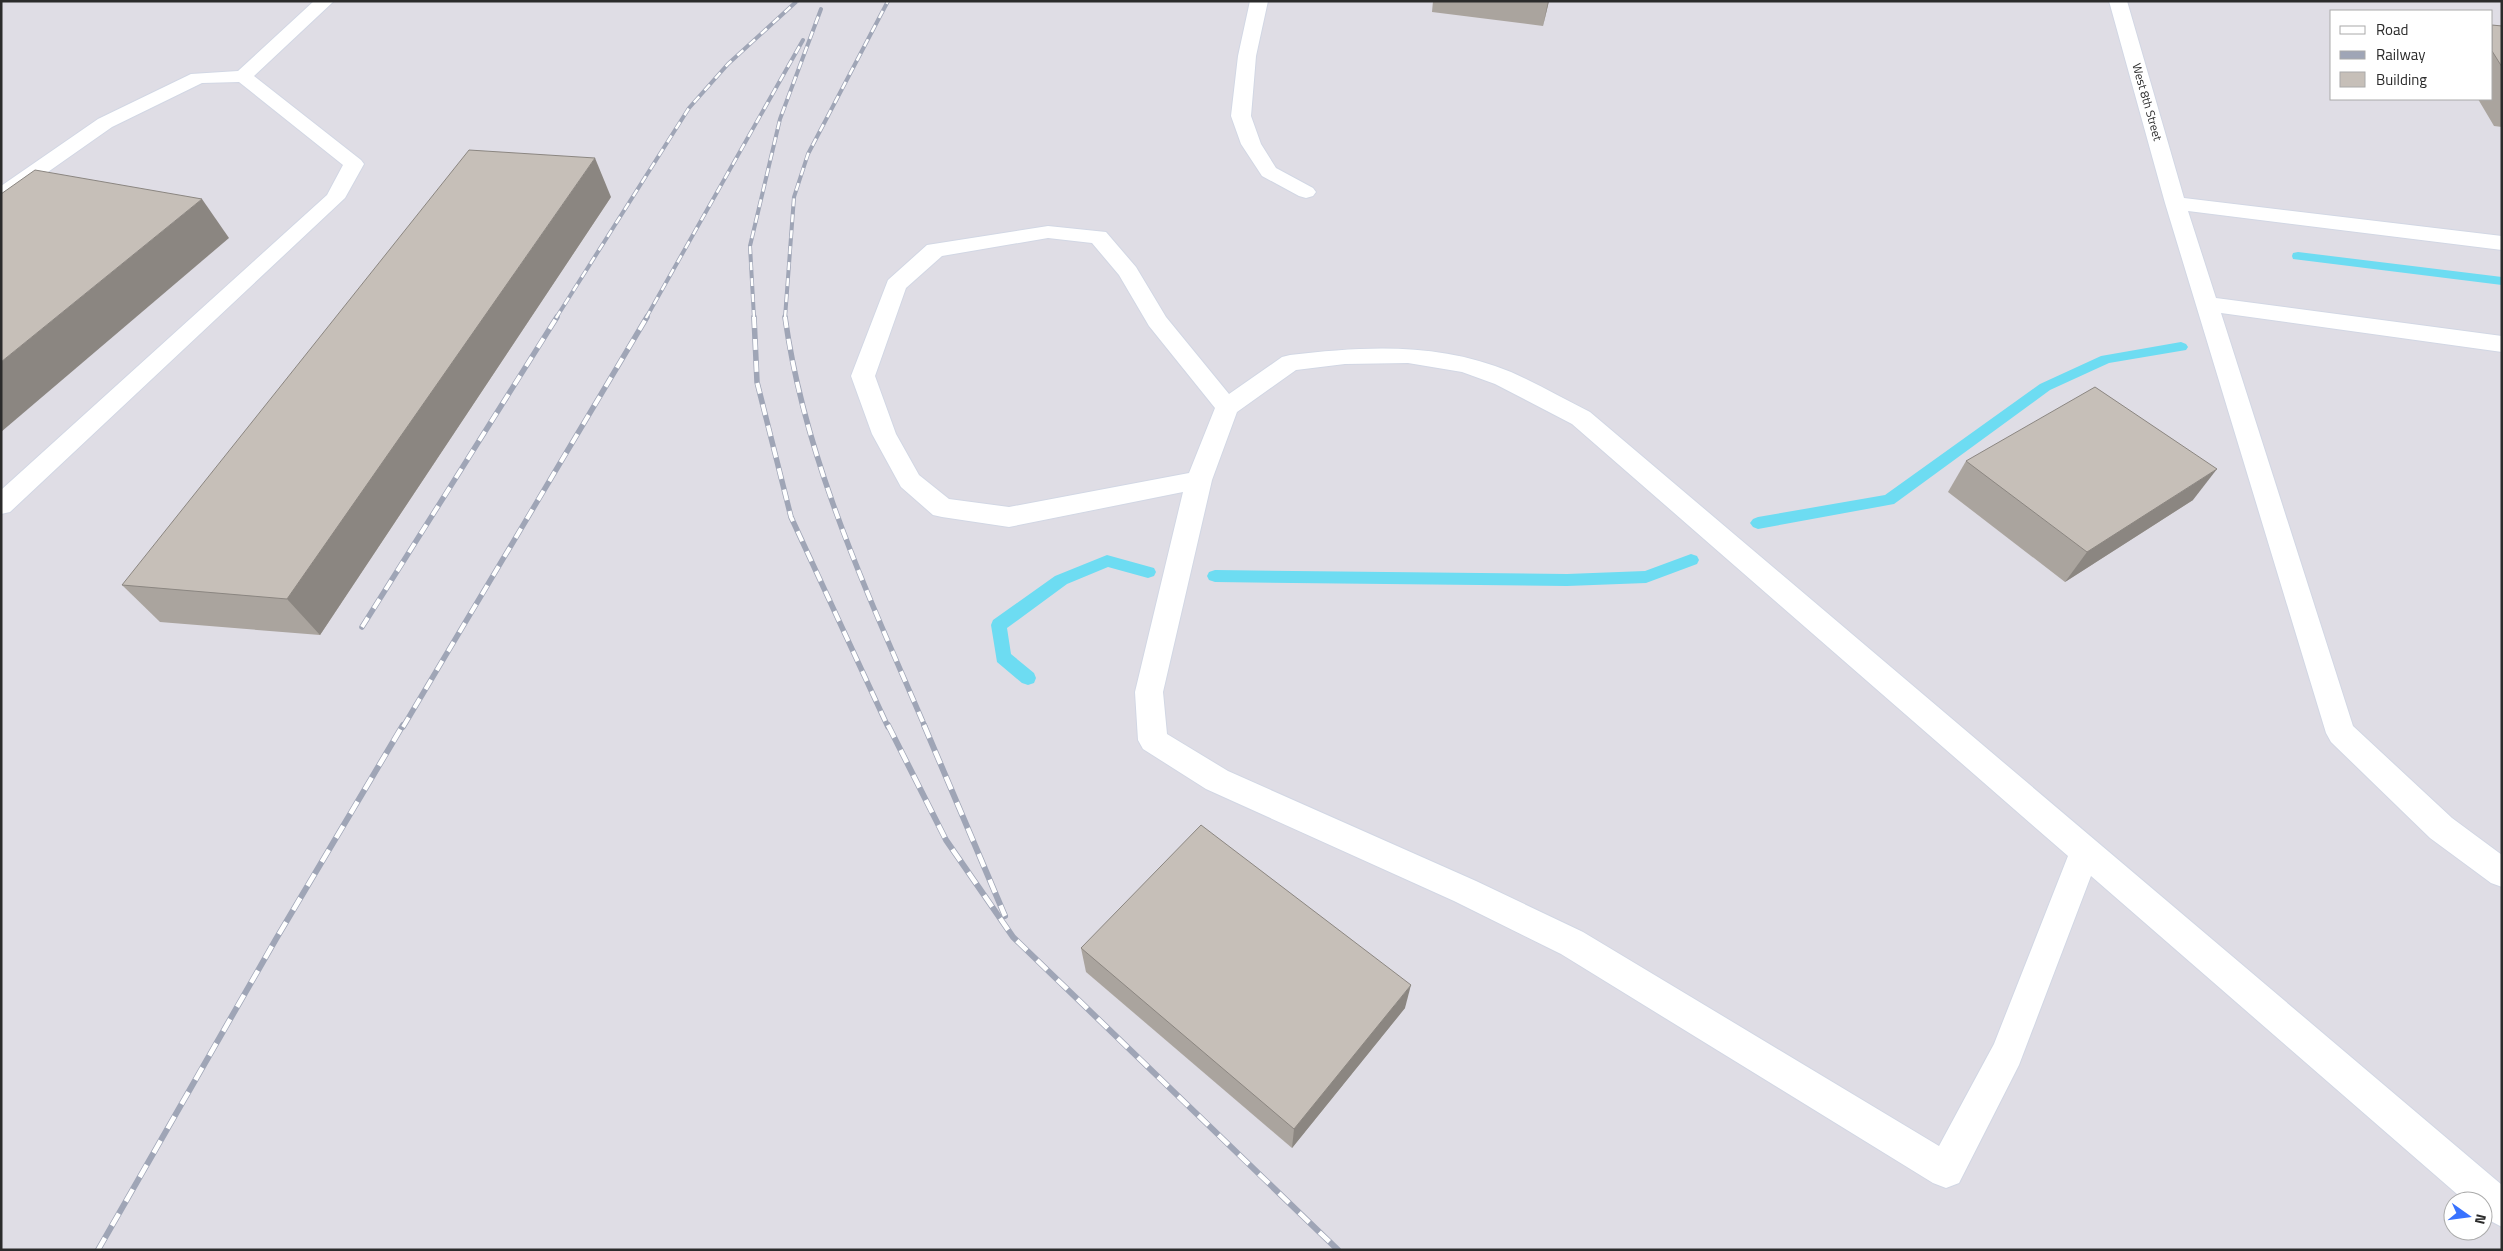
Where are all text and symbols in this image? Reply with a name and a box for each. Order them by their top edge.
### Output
legend [2330,10,2493,100]
text: Road [2376,18,2408,41]
text: Railway [2376,43,2426,66]
street label: West 8th Street [2127,61,2168,144]
text: Building [2376,68,2427,91]
north arrow [2443,1191,2493,1241]
text: N [2470,1212,2492,1227]

